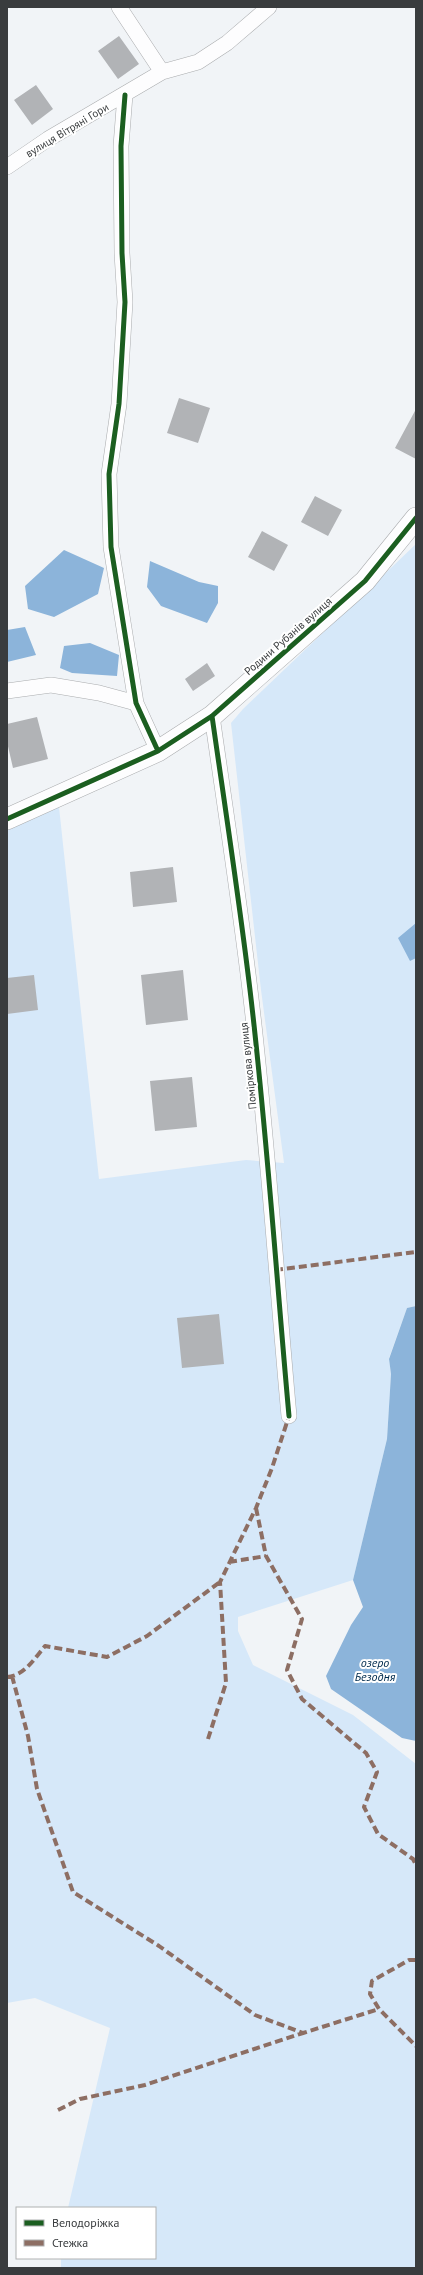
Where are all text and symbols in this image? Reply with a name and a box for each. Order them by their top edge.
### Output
street label: вулиця Вітряні Гори [23,100,111,160]
street label: Родини Рубанів вулиця [241,594,335,678]
street label: Поміркова вулиця [236,1022,260,1110]
water label: озеро Безодня [355,1655,396,1684]
legend [16,2207,156,2259]
text: Велодоріжка [52,2215,120,2230]
text: Стежка [52,2235,88,2250]

